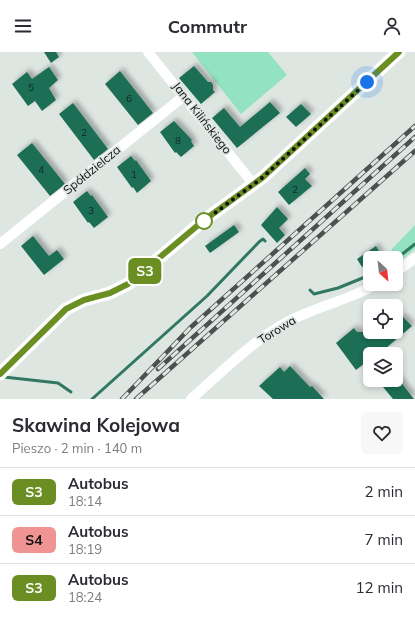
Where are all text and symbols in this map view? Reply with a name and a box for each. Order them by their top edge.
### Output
icon: menu [12,15,34,37]
text: Commutr [168,15,247,38]
icon: person [381,15,403,37]
your location [357,72,377,92]
street label: Jana Kilińskiego [170,79,235,157]
house number: 5 [28,81,34,94]
house number: 6 [126,92,132,105]
house number: 2 [81,126,87,139]
house number: 8 [175,134,181,147]
street label: Spółdzielcza [60,142,123,197]
house number: 4 [38,163,44,176]
house number: 1 [131,168,137,181]
house number: 2 [292,183,298,196]
house number: 3 [88,204,94,217]
unlabelled marker [195,212,213,230]
north arrow [363,251,403,291]
map controls [363,251,403,387]
line badge: S3 [127,258,163,284]
text: S3 [136,262,154,280]
button: locate [363,299,403,339]
street label: Torowa [255,312,298,347]
button: layers [363,347,403,387]
button: heart [361,412,403,454]
text: Skawina Kolejowa [12,413,180,437]
text: Pieszo · 2 min · 140 m [12,440,142,456]
text: Autobus [68,474,128,493]
text: 2 min [365,482,403,501]
text: S3 [25,483,43,501]
text: 18:14 [68,493,102,509]
text: Autobus [68,522,128,541]
text: 7 min [365,530,403,549]
text: S4 [25,531,43,549]
text: 18:19 [68,541,102,557]
text: Autobus [68,570,128,589]
text: 12 min [356,578,403,597]
text: S3 [25,579,43,597]
text: 18:24 [68,589,102,605]

